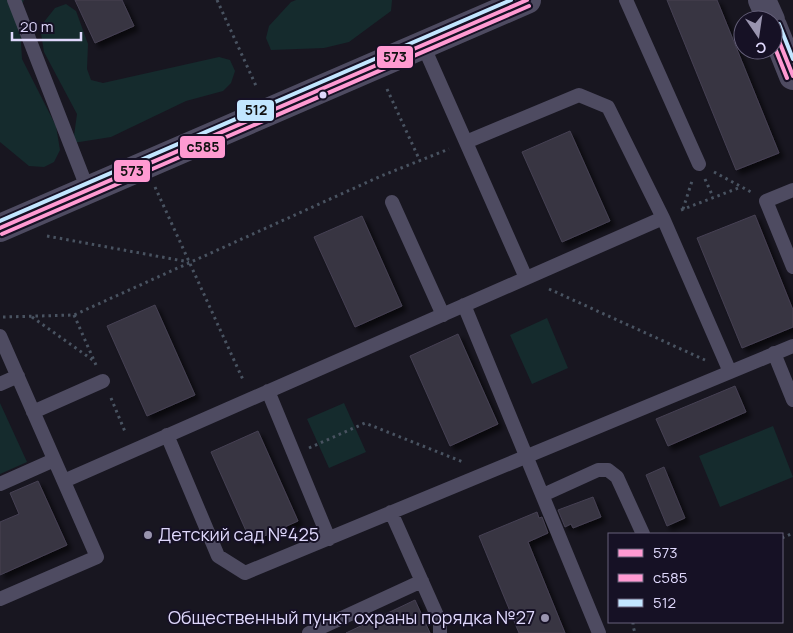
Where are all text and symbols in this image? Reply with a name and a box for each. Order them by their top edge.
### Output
scale bar [12,10,81,42]
north arrow [733,10,783,60]
text: 20 m [20,16,53,37]
text: С [754,38,768,59]
line badge: 573 [376,45,414,69]
text: 573 [383,47,407,66]
unlabelled marker [318,90,328,100]
line badge: 512 [236,99,275,122]
text: 512 [245,100,267,119]
line badge: с585 [179,135,226,159]
text: с585 [186,137,220,156]
line badge: 573 [113,159,151,183]
text: 573 [120,161,144,180]
place label: Детский сад №425 [158,522,319,546]
marker: Детский сад №425 [142,529,154,541]
legend [608,533,783,623]
text: 573 [653,542,678,563]
text: с585 [653,567,687,588]
text: 512 [653,592,676,613]
place label: Общественный пункт охраны порядка №27 [168,605,535,629]
marker: Общественный пункт охраны порядка №27 [539,612,551,624]

